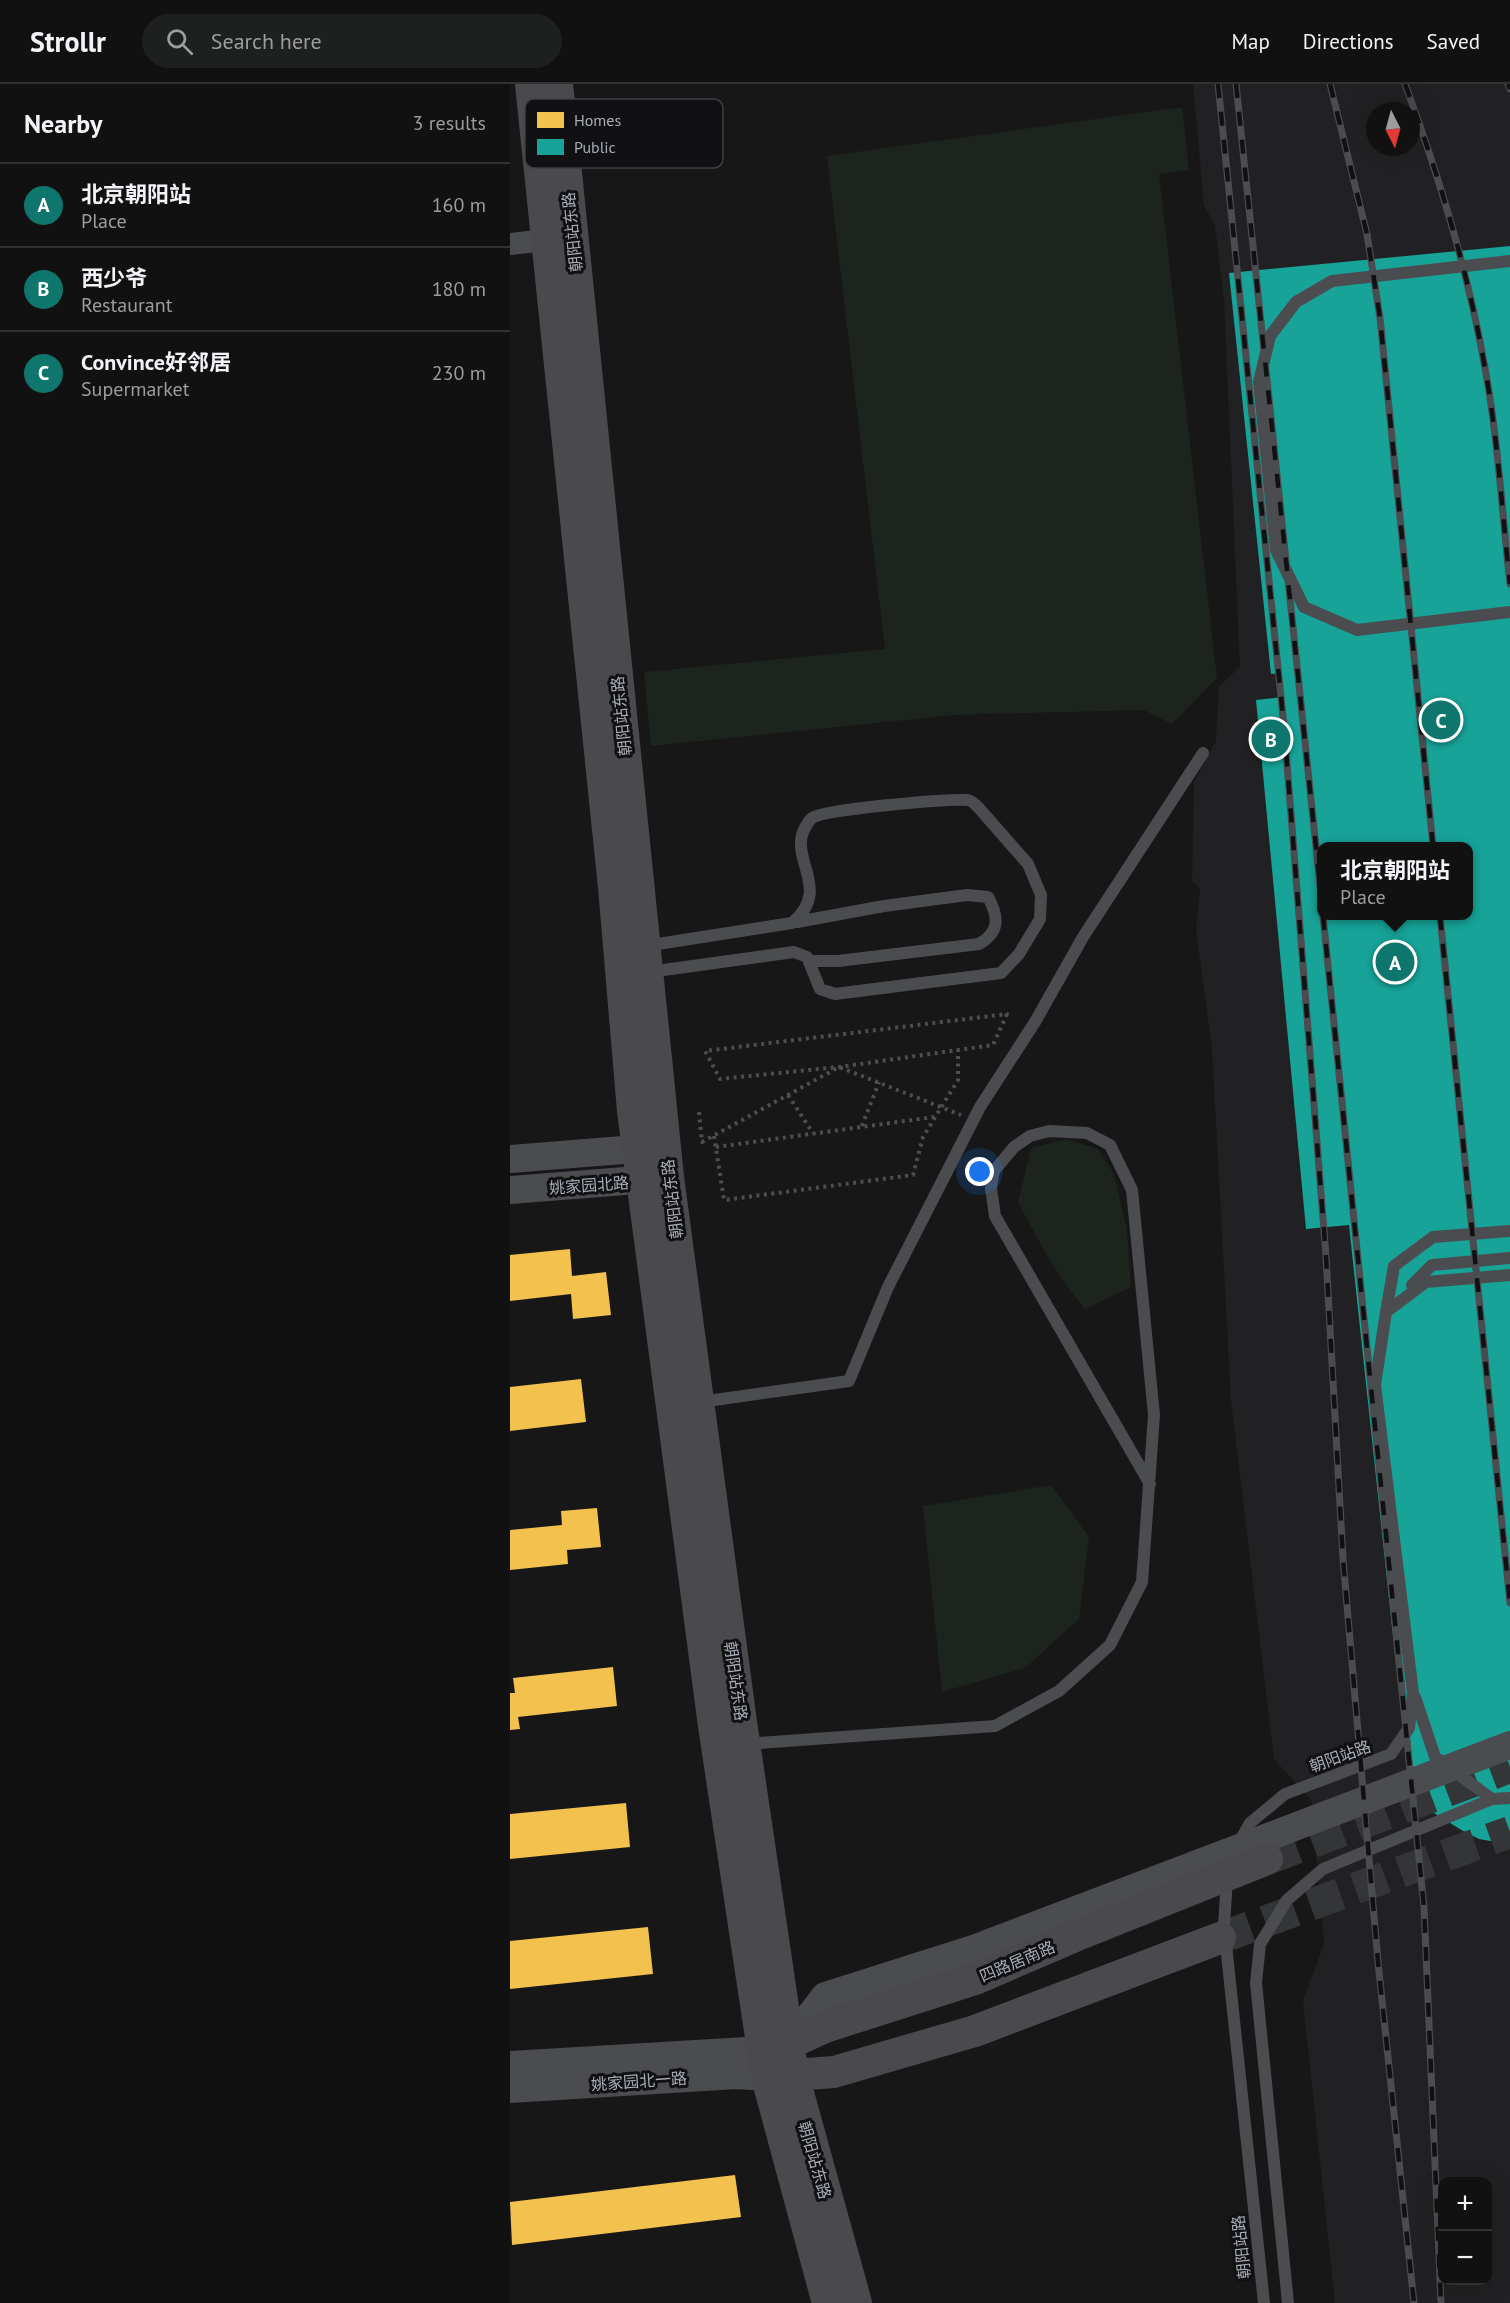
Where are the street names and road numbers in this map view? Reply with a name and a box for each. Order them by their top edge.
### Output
street label: 朝阳站东路 [558,191,586,273]
street label: 朝阳站东路 [607,675,635,757]
street label: 朝阳站东路 [657,1158,687,1240]
street label: 姚家园北路 [548,1172,630,1198]
street label: 朝阳站东路 [721,1640,751,1722]
street label: 朝阳站路 [1307,1736,1373,1776]
street label: 四路居南路 [976,1936,1058,1986]
street label: 姚家园北一路 [590,2068,688,2094]
street label: 朝阳站东路 [794,2119,836,2201]
street label: 朝阳站路 [1228,2214,1254,2280]

